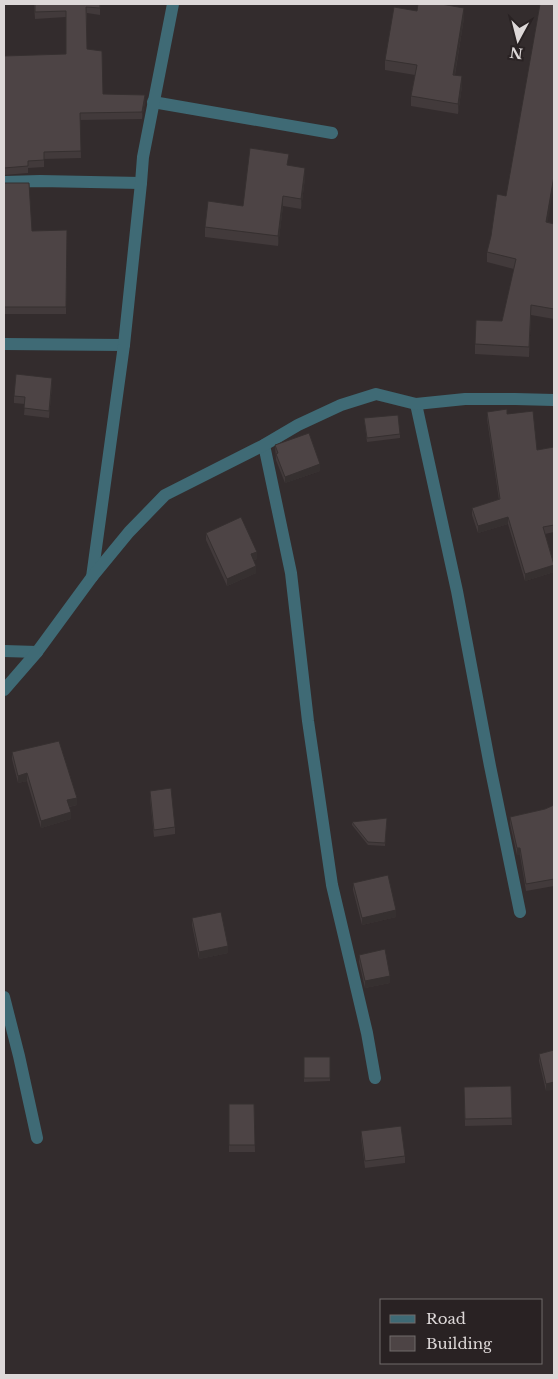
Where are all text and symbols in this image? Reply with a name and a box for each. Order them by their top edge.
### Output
north arrow [493,15,543,65]
text: N [509,43,524,63]
legend [380,1299,543,1364]
text: Road [426,1309,466,1328]
text: Building [426,1334,493,1353]

